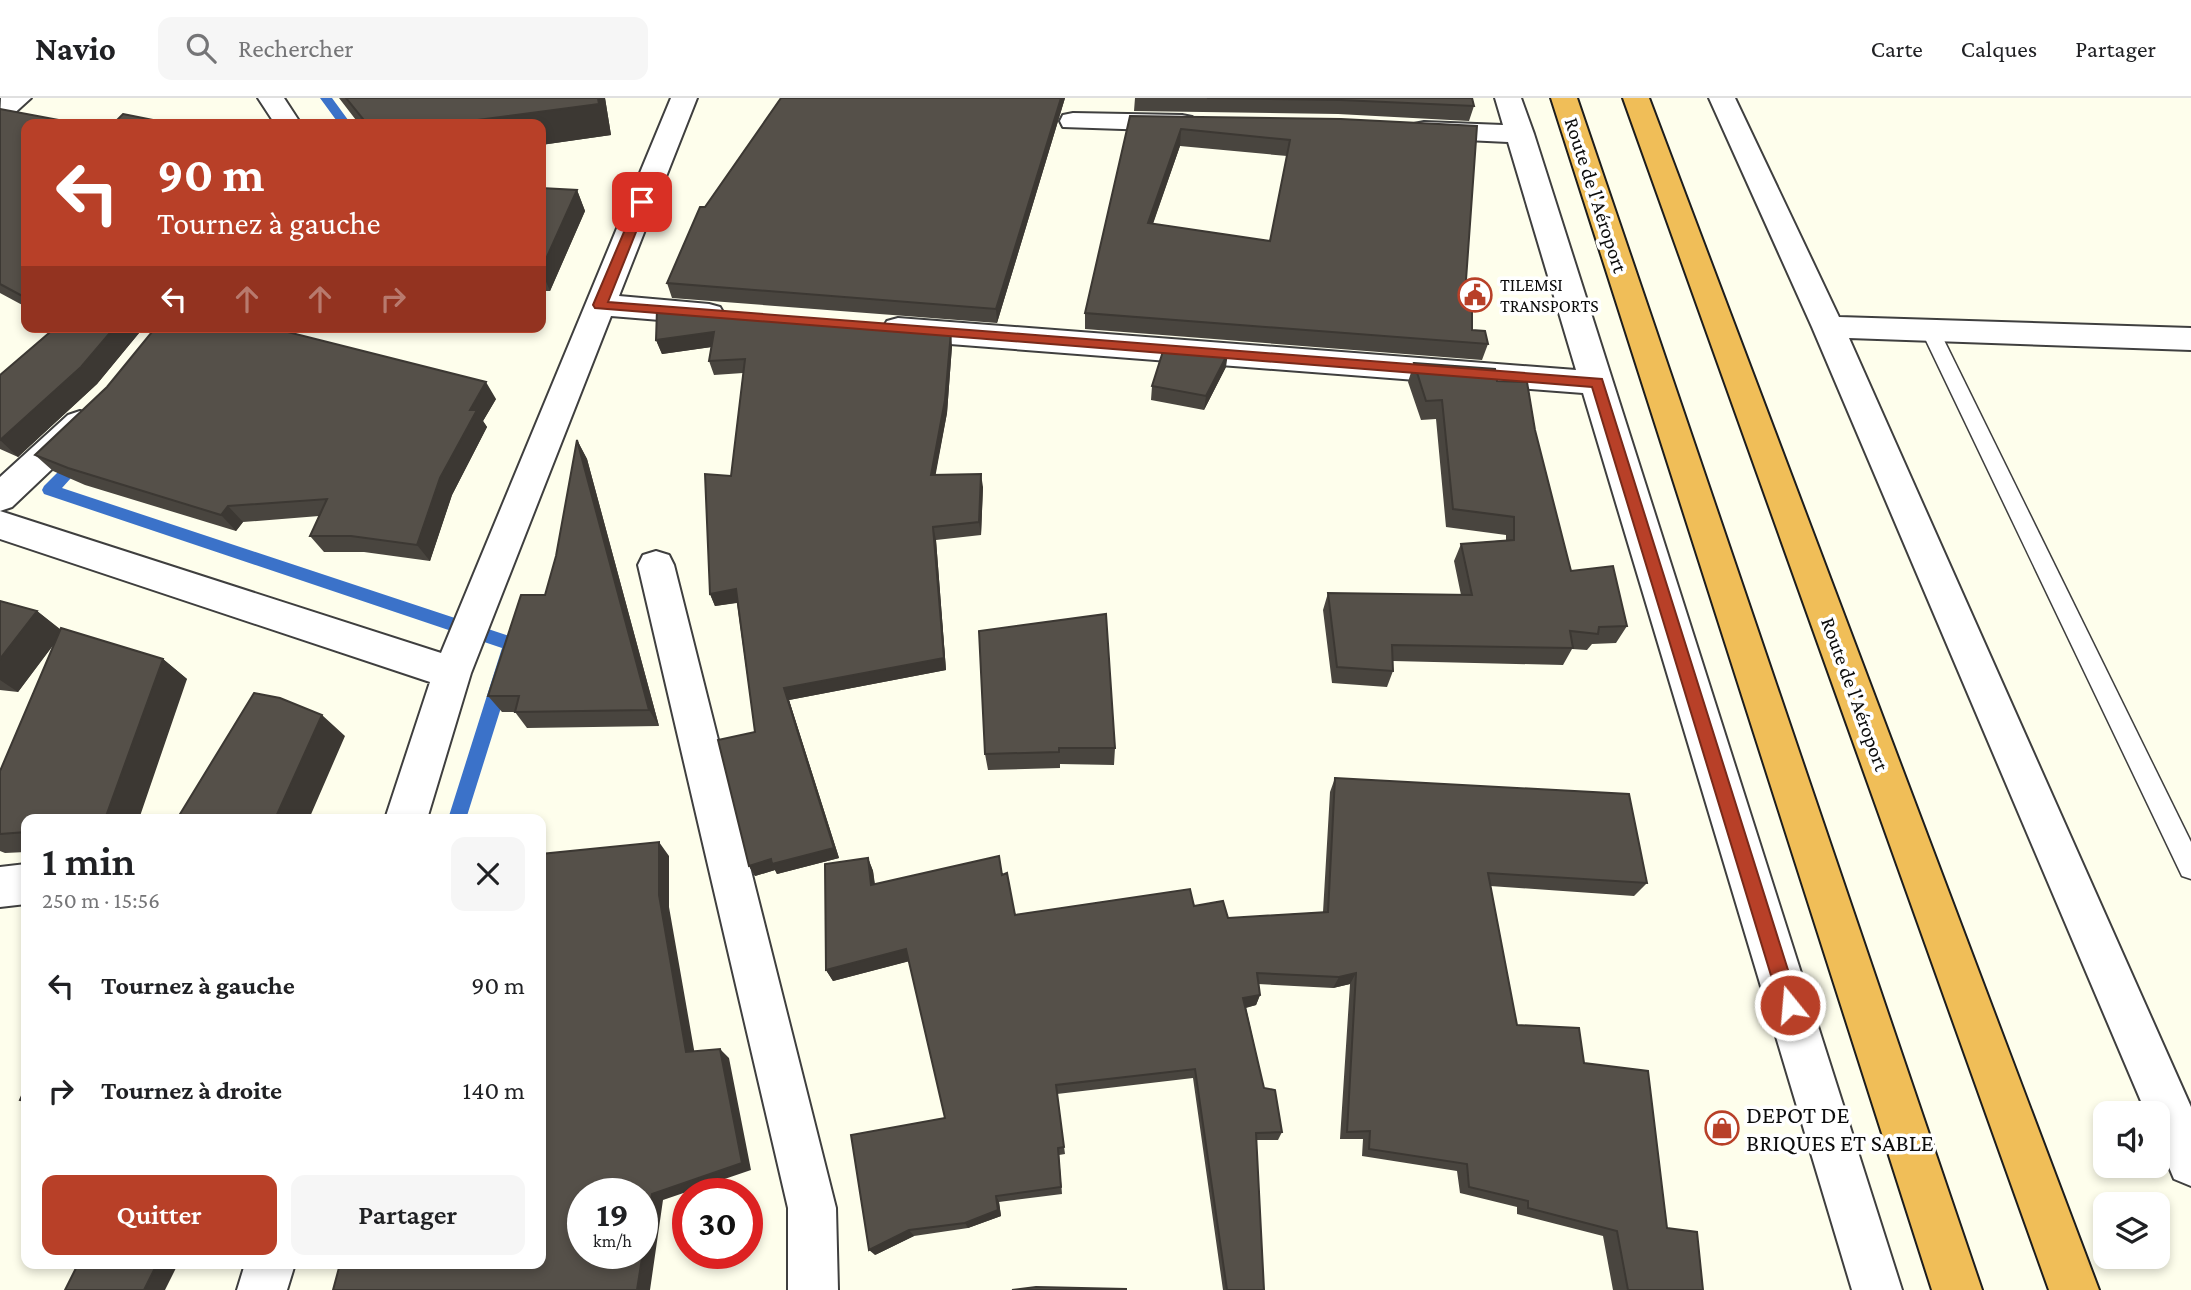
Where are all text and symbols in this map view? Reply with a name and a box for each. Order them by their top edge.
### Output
search box [158,17,648,80]
icon: search [182,29,220,67]
text: Navio [35,30,116,67]
text: Rechercher [238,34,354,63]
text: Carte [1871,35,1923,62]
text: Calques [1961,35,2037,62]
text: Partager [2075,35,2156,62]
street label: Route de l'Aéroport [1560,114,1633,277]
icon: left [42,147,133,238]
text: 90 m [157,147,264,202]
pin [612,172,672,232]
icon: arrive [623,183,661,221]
text: Tournez à gauche [157,205,380,241]
place label: TILEMSI TRANSPORTS [1500,275,1599,316]
public building icon: TILEMSI TRANSPORTS [1456,276,1494,314]
icon: left [155,280,193,318]
icon: ahead [228,280,266,318]
icon: ahead [301,280,339,318]
icon: right [374,280,412,318]
street label: Route de l'Aéroport [1816,614,1894,775]
text: 1 min [42,837,135,884]
button: close [451,837,525,911]
text: 250 m · 15:56 [42,887,160,913]
icon: left [42,967,80,1005]
position arrow [1753,968,1827,1042]
text: Tournez à gauche [101,971,295,1000]
text: 90 m [471,971,525,1000]
icon: right [42,1072,80,1110]
text: Tournez à droite [101,1076,282,1105]
text: 140 m [463,1076,525,1105]
place label: DEPOT DE BRIQUES ET SABLE [1746,1101,1934,1156]
map controls [2093,1101,2170,1269]
button: sound [2093,1101,2170,1178]
shop icon: DEPOT DE BRIQUES ET SABLE [1703,1109,1741,1147]
button: Quitter [42,1175,277,1255]
button: Partager [291,1175,525,1255]
speed limit sign: 30 [672,1178,763,1269]
button: layers [2093,1192,2170,1269]
text: 19 [596,1195,629,1234]
text: km/h [593,1231,632,1251]

